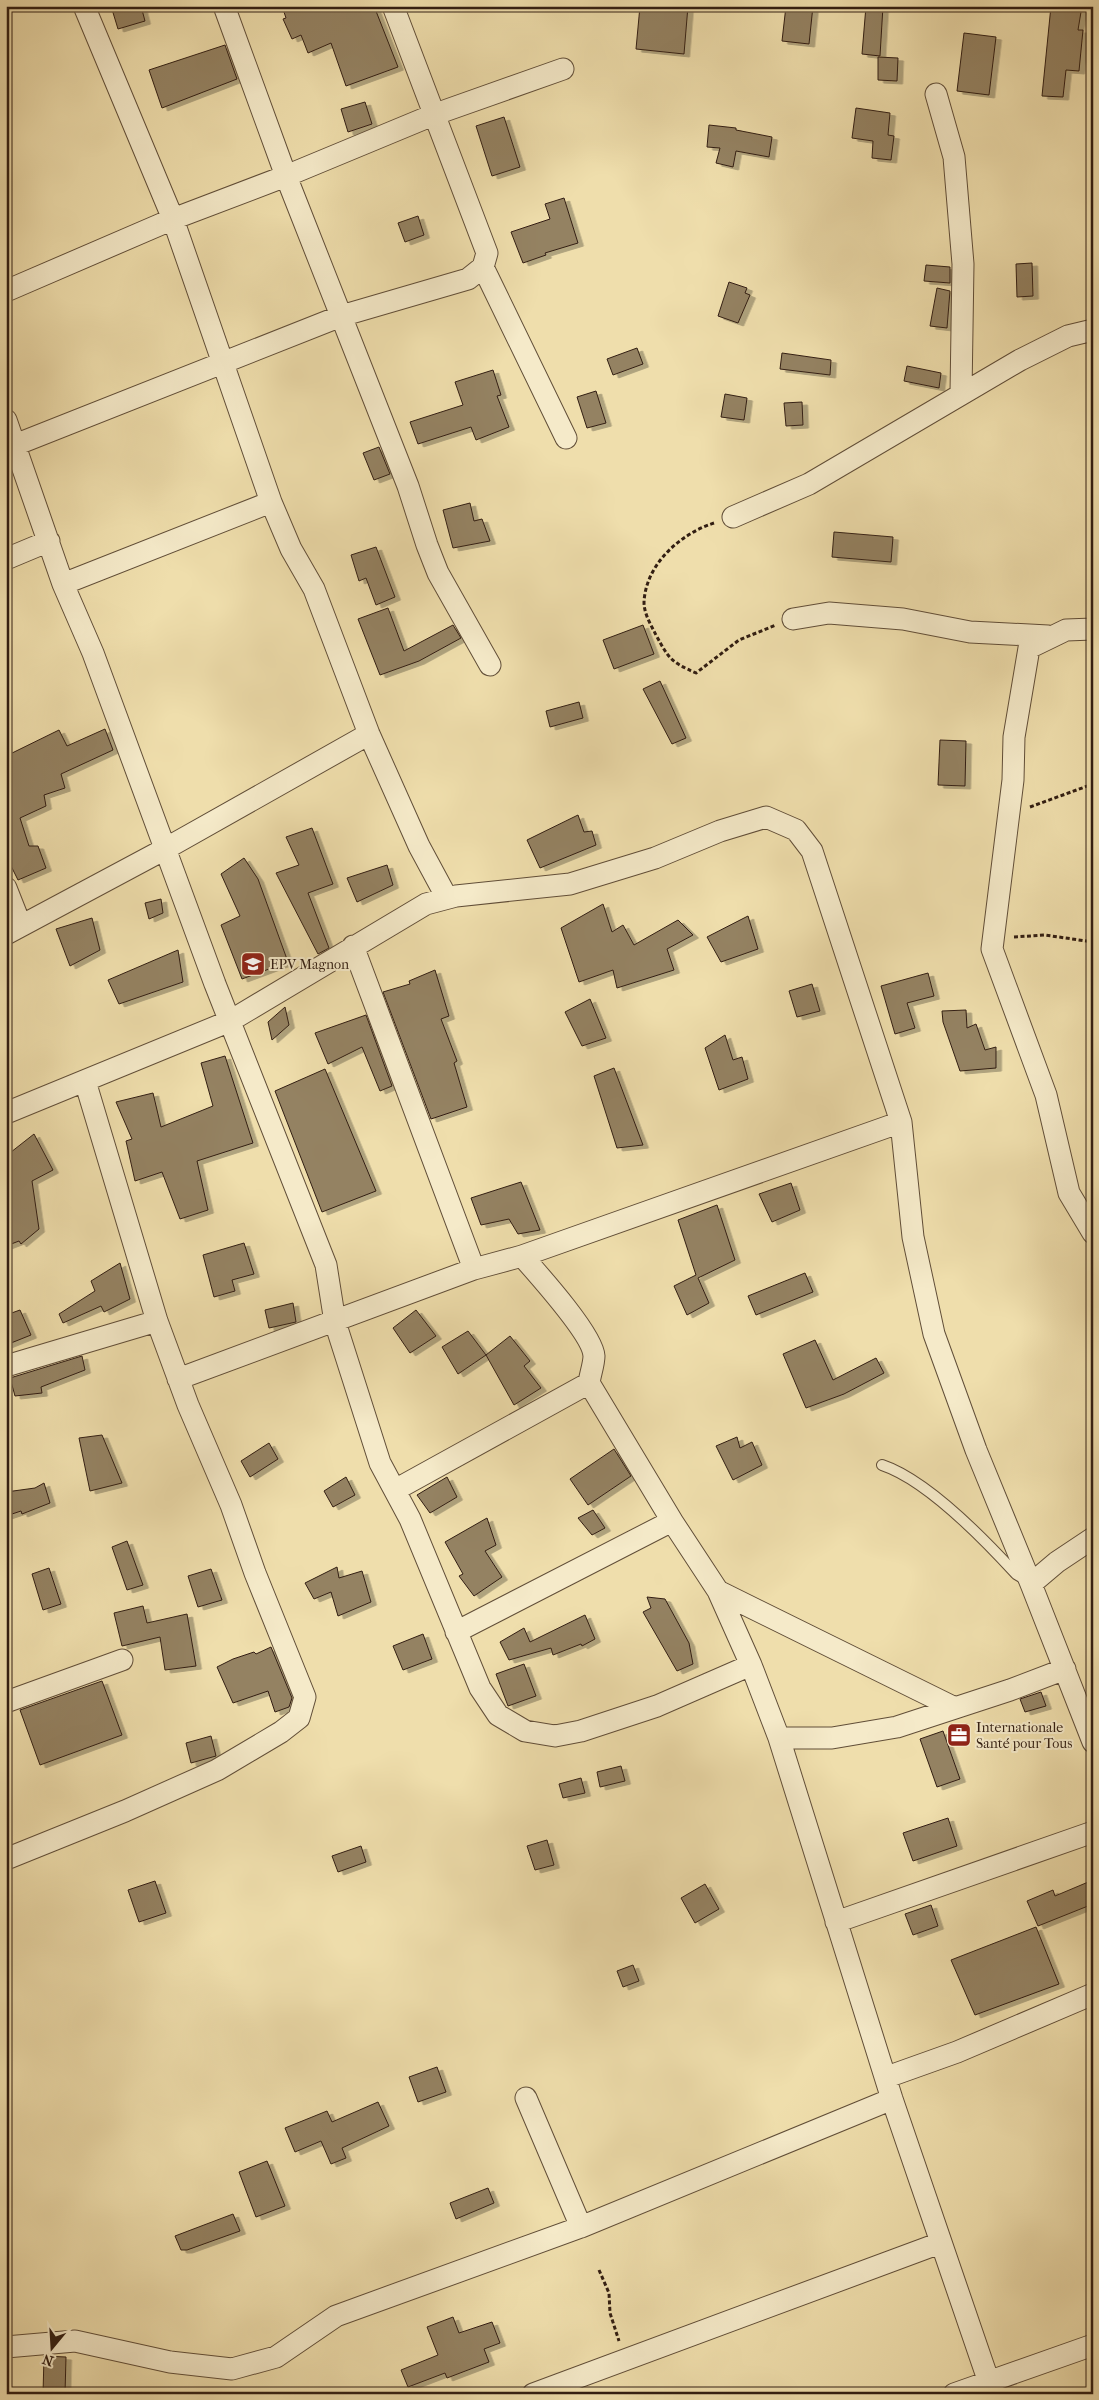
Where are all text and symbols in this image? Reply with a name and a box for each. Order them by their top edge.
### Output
school or university icon: EPV Magnon [240,951,266,977]
place label: EPV Magnon [270,956,349,973]
place label: Internationale Santé pour Tous [976,1719,1072,1752]
office icon: Internationale Santé pour Tous [946,1722,972,1748]
north arrow [28,2322,78,2372]
text: N [40,2350,56,2370]

